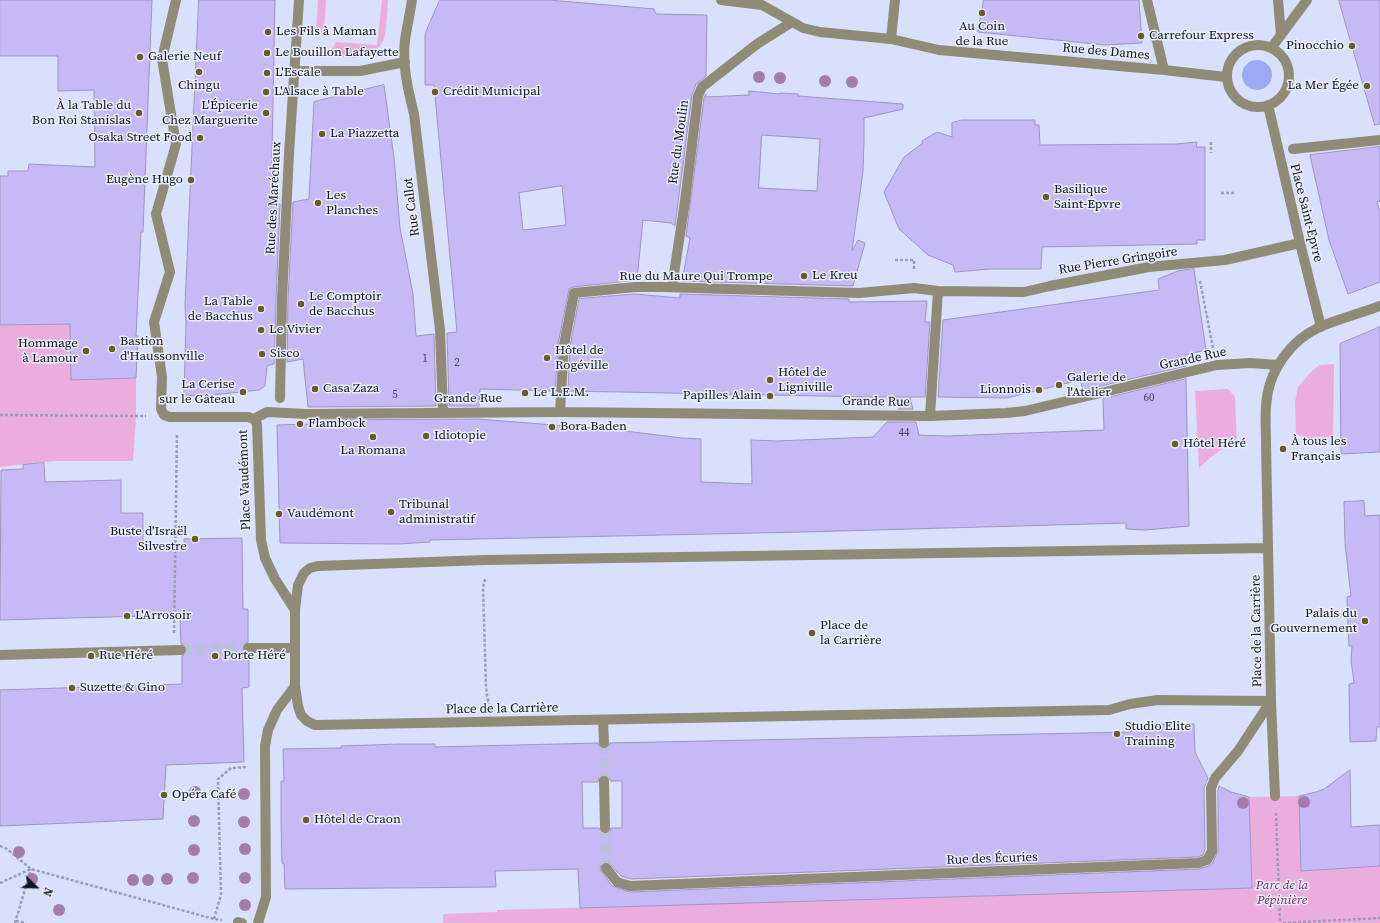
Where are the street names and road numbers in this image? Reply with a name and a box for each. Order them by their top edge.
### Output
street label: Rue des Dames [1062,40,1150,64]
street label: Rue du Moulin [665,99,693,185]
street label: Rue des Maréchaux [263,141,285,255]
street label: Place Saint-Epvre [1286,162,1326,264]
street label: Rue Callot [401,177,423,237]
street label: Rue Pierre Gringoire [1058,244,1178,278]
street label: Rue du Maure Qui Trompe [619,269,773,285]
street label: Grande Rue [1158,344,1228,374]
street label: Grande Rue [434,391,502,407]
street label: Grande Rue [842,394,910,410]
street label: Place Vaudémont [235,429,255,531]
street label: Place de la Carrière [1248,575,1266,687]
street label: Place de la Carrière [446,700,558,718]
street label: Rue des Écuries [946,850,1038,868]

